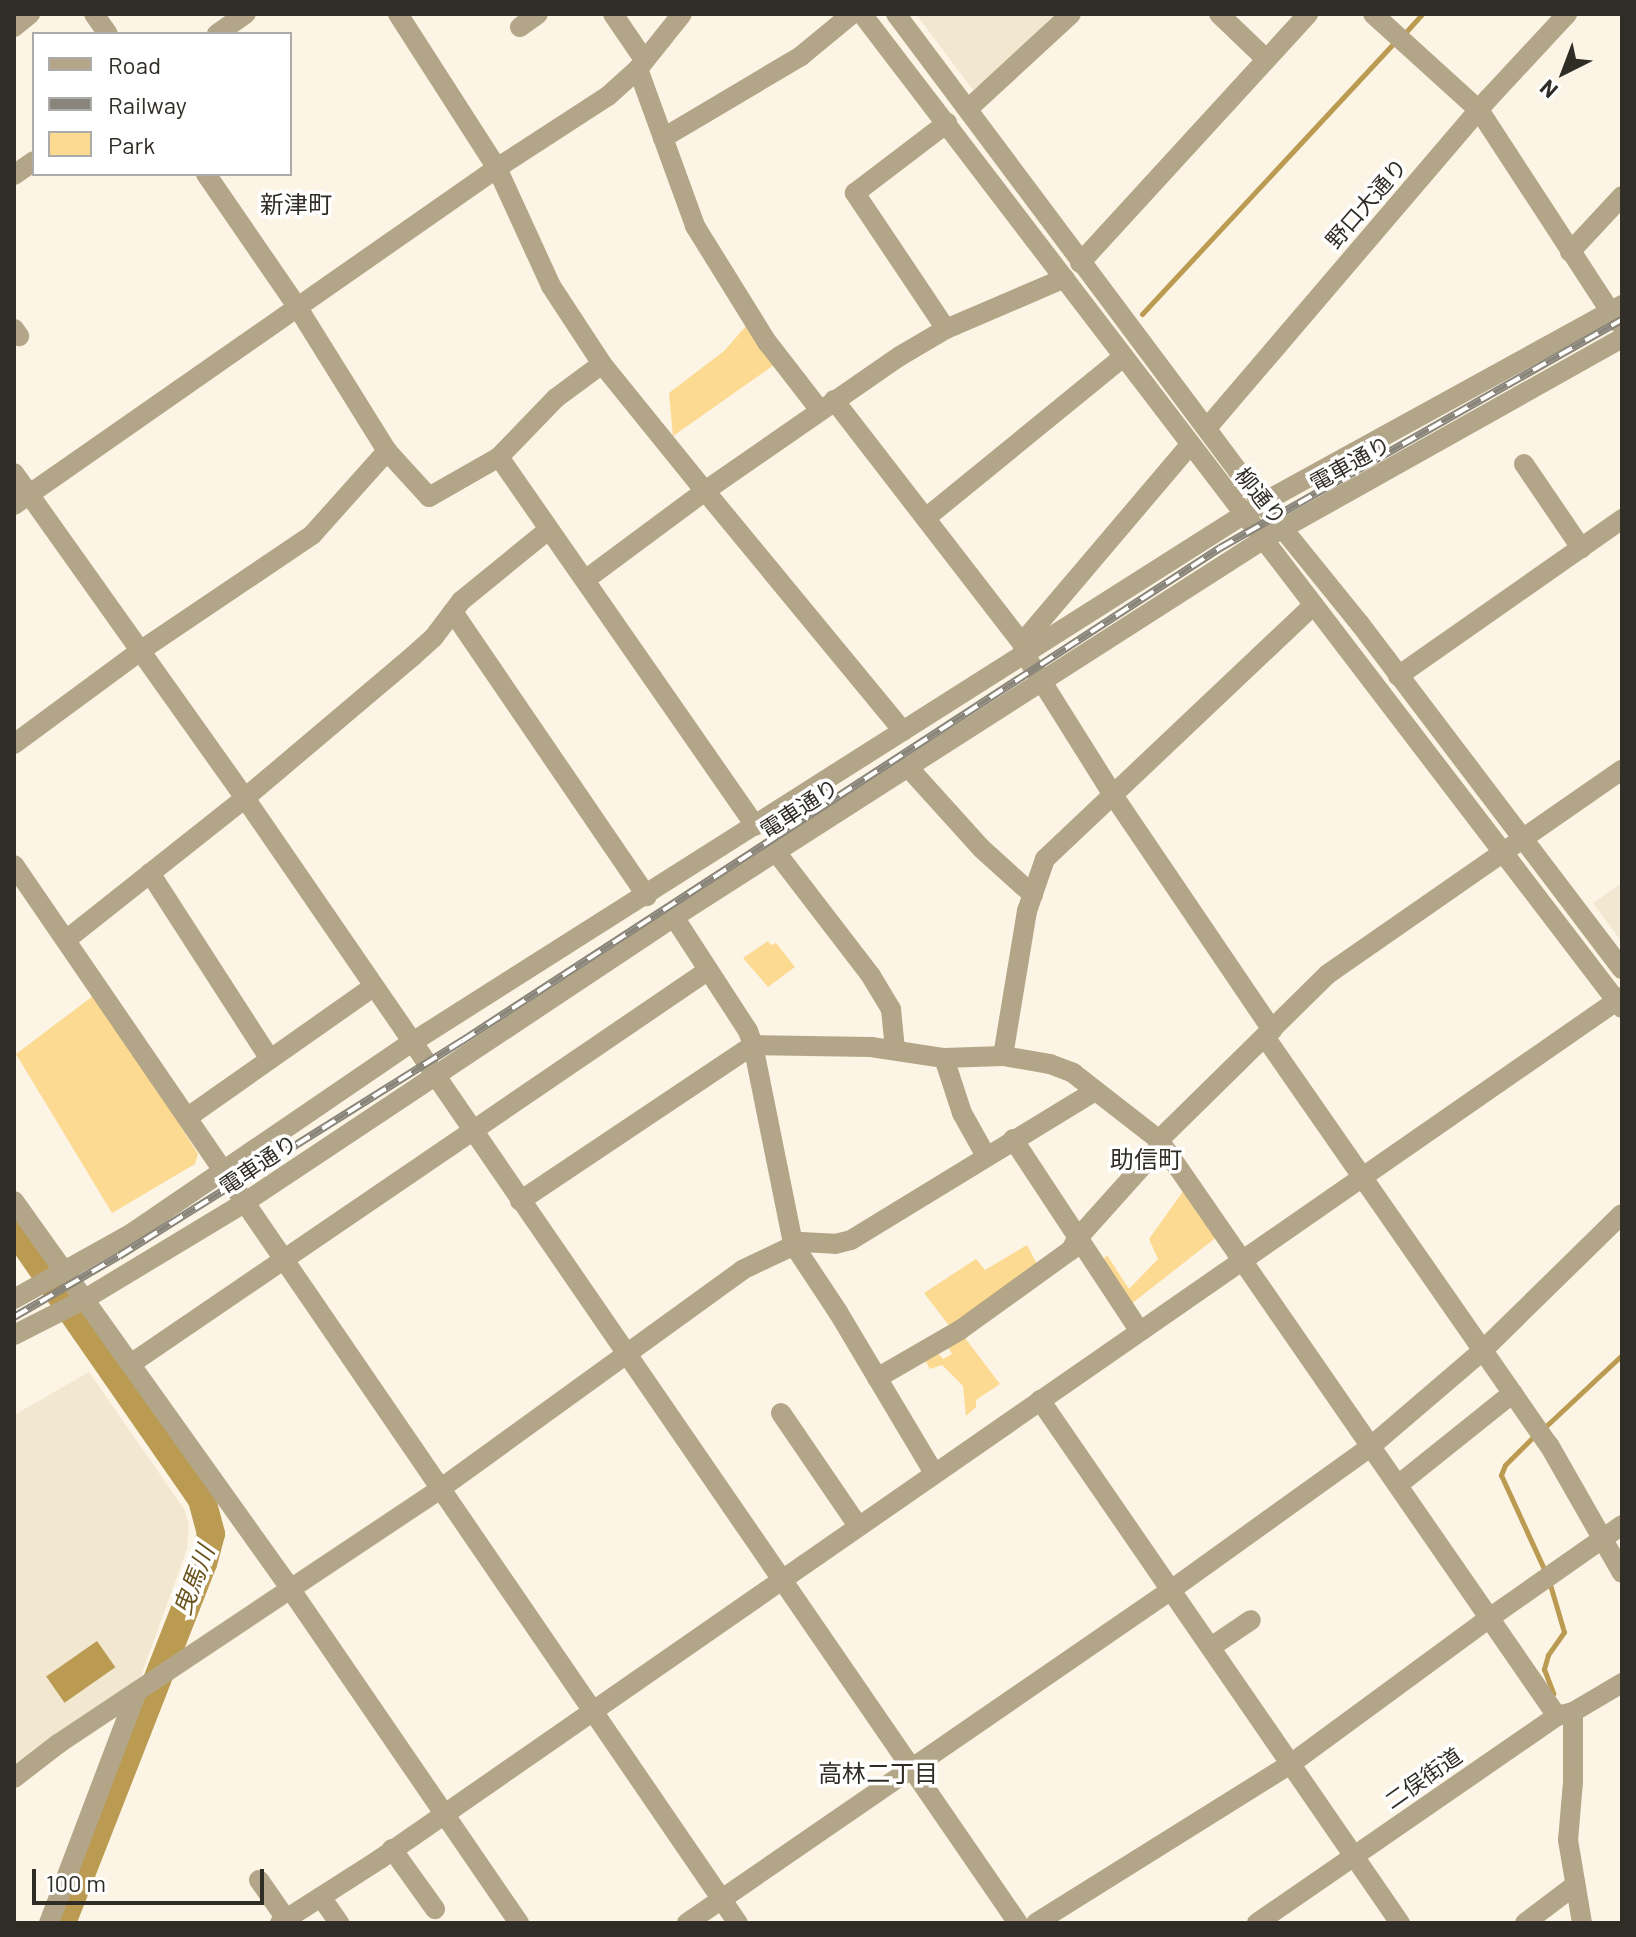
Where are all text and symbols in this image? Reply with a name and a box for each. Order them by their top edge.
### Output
legend [32,32,292,176]
north arrow [1524,32,1604,112]
text: Road [108,50,161,79]
text: N [1534,75,1562,104]
text: Railway [108,90,187,119]
text: Park [108,130,155,159]
street label: 野口大通り [1320,153,1412,253]
district label: 新津町 [260,190,332,218]
street label: 電車通り [1305,430,1395,496]
street label: 柳通り [1230,462,1292,530]
street label: 電車通り [755,773,843,843]
street label: 電車通り [214,1128,302,1200]
district label: 助信町 [1110,1145,1182,1173]
water label: 曳馬川 [167,1541,219,1619]
street label: 二俣街道 [1379,1742,1467,1814]
district label: 高林二丁目 [818,1759,938,1787]
scale bar [36,1853,268,1903]
text: 100 m [46,1868,106,1897]

